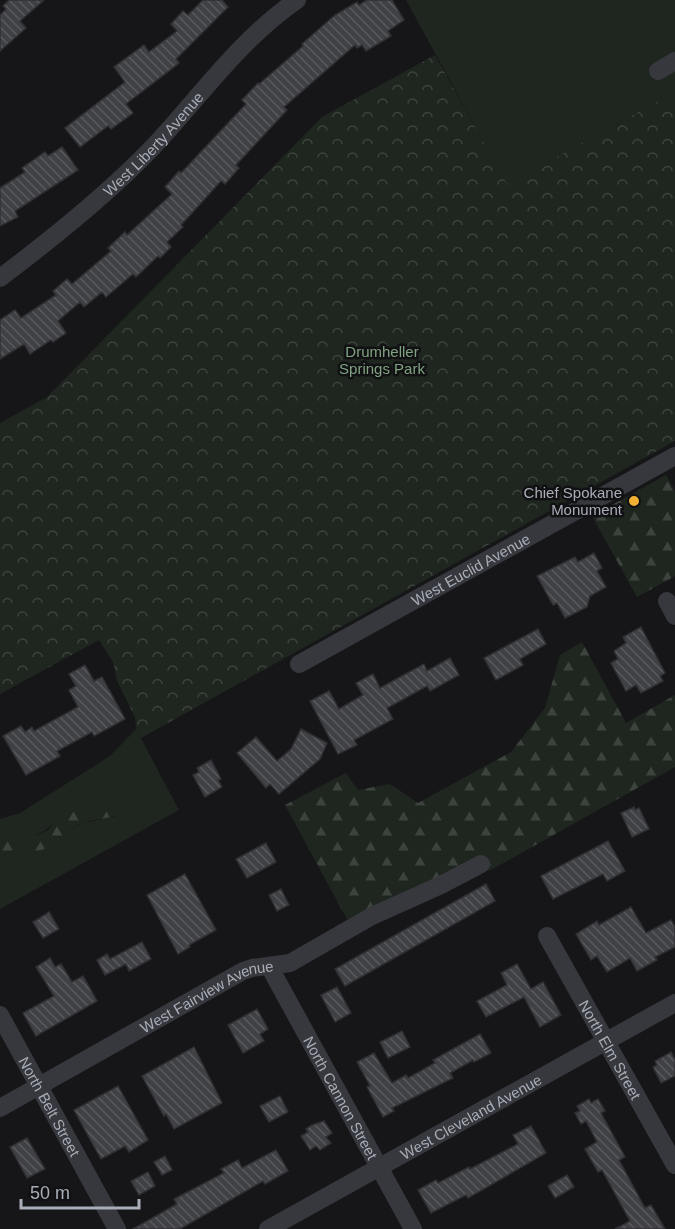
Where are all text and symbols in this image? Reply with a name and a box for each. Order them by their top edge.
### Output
street label: West Liberty Avenue [100,88,206,199]
park label: Drumheller Springs Park [339,343,425,377]
place label: Chief Spokane Monument [524,484,623,518]
marker: Chief Spokane Monument [627,494,641,508]
street label: West Euclid Avenue [408,530,533,609]
street label: West Fairview Avenue [137,957,274,1036]
street label: North Elm Street [576,997,645,1103]
street label: North Cannon Street [301,1033,382,1163]
street label: North Belt Street [16,1053,84,1160]
street label: West Cleveland Avenue [397,1070,544,1162]
scale bar [21,1172,140,1210]
text: 50 m [30,1183,70,1203]

